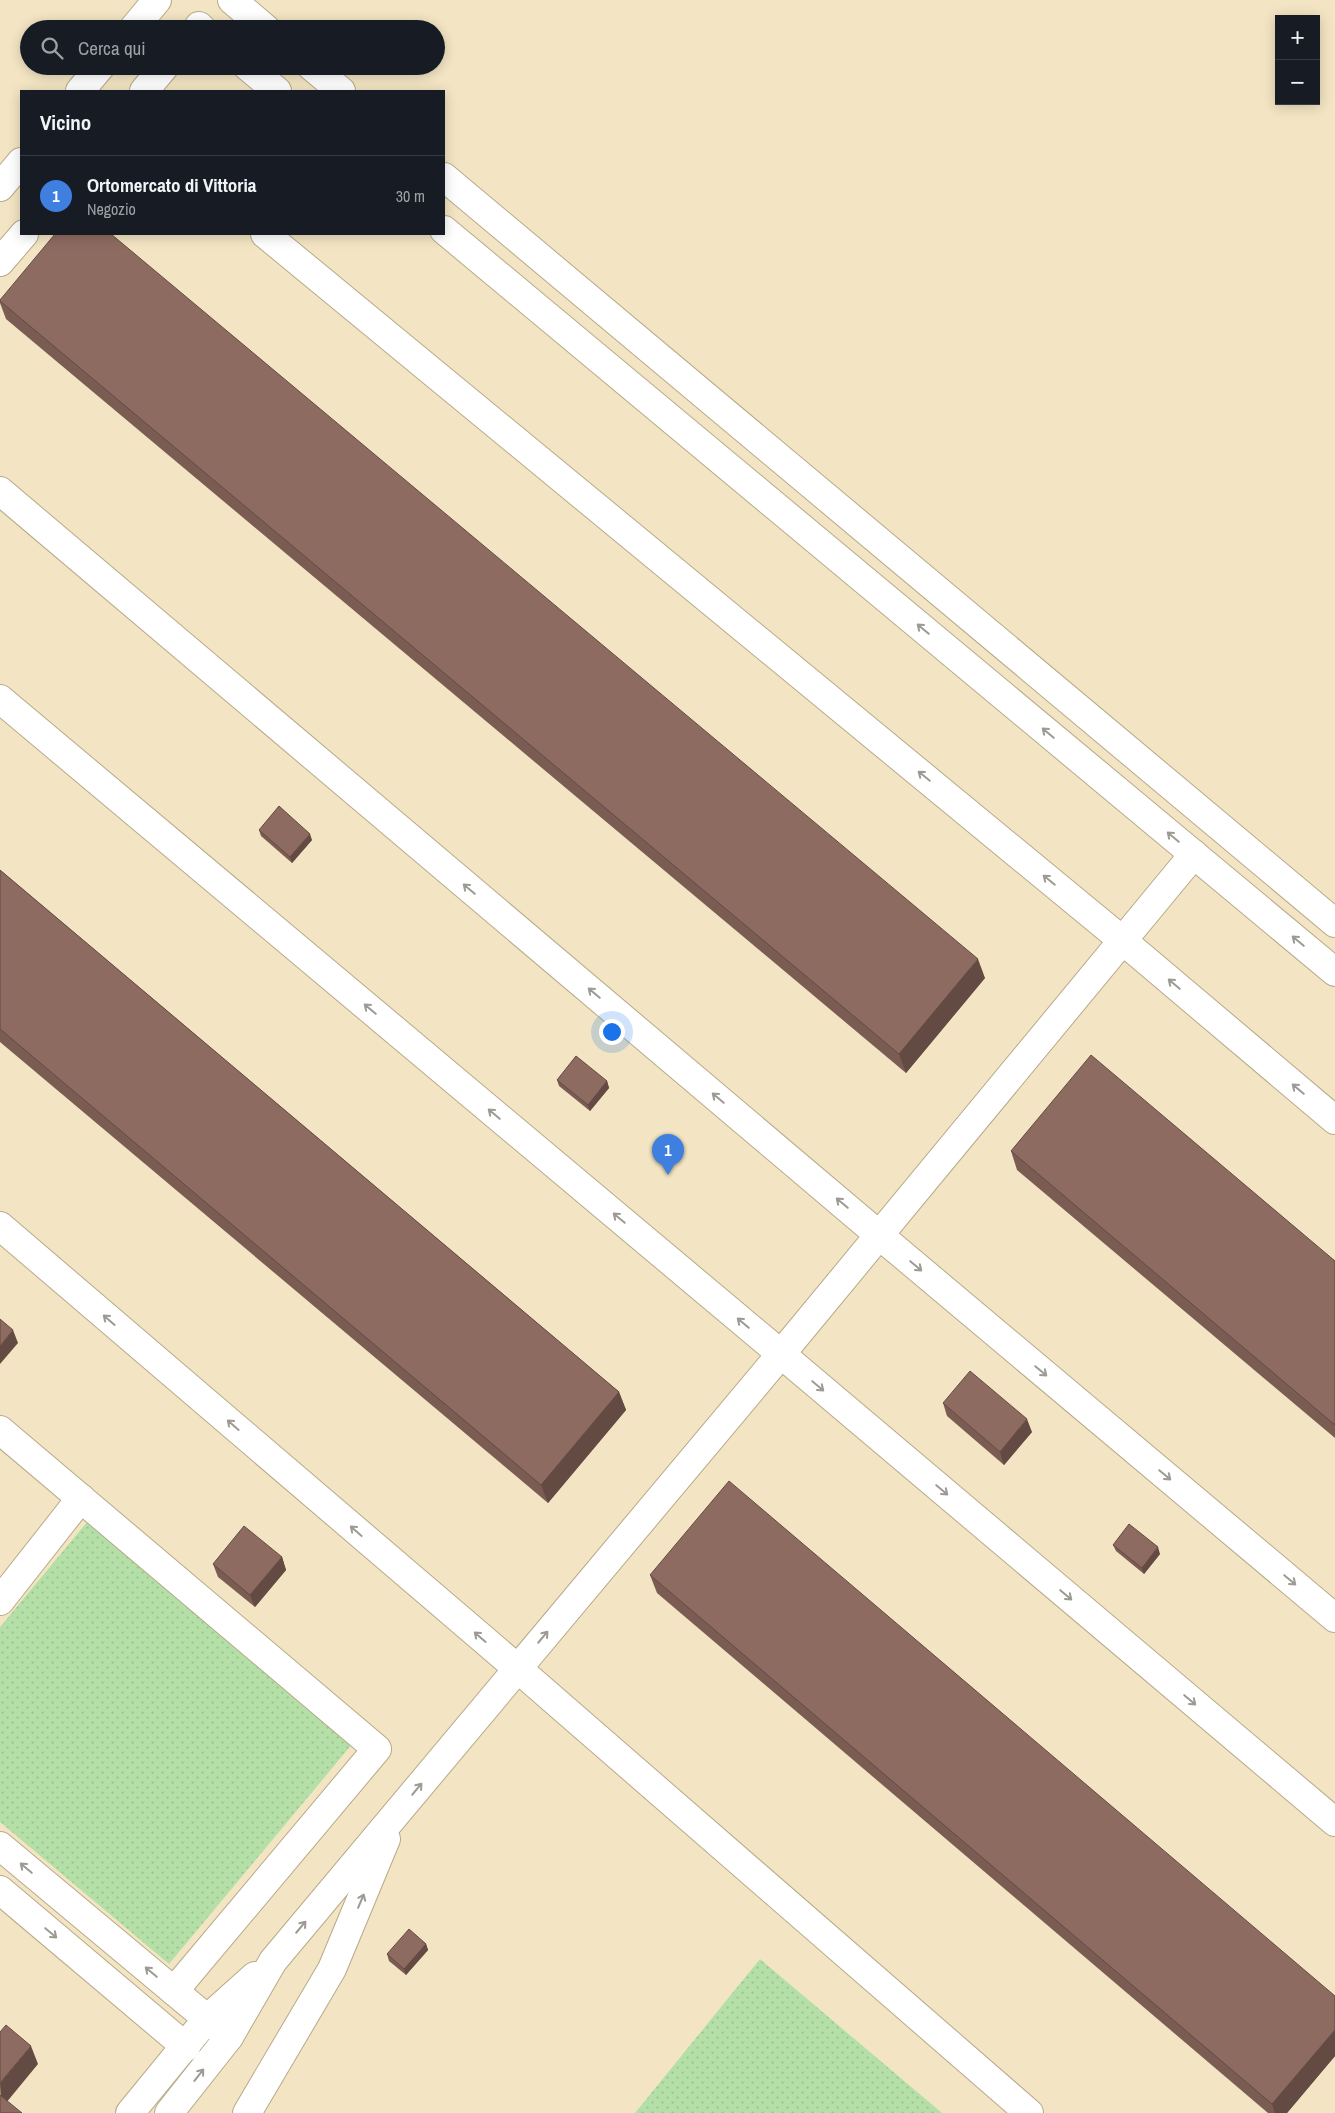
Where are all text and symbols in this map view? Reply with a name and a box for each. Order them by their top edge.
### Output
map controls [1275,15,1320,105]
button: + [1275,15,1320,60]
search box [20,20,445,75]
icon: search [38,34,66,62]
text: Cerca qui [78,35,146,61]
button: − [1275,60,1320,105]
text: Vicino [40,108,91,137]
text: Ortomercato di Vittoria [87,172,256,198]
text: 1 [52,185,60,207]
text: 30 m [396,185,425,207]
text: Negozio [87,198,136,220]
one-way arrow [917,623,930,634]
one-way arrow [1042,727,1055,738]
one-way arrow [917,771,930,782]
one-way arrow [1167,831,1180,842]
one-way arrow [1043,874,1056,885]
one-way arrow [463,883,476,894]
one-way arrow [1291,935,1304,946]
one-way arrow [1168,978,1181,989]
one-way arrow [587,988,600,999]
one-way arrow [364,1004,377,1015]
your location [599,1019,625,1045]
one-way arrow [1292,1083,1305,1094]
one-way arrow [711,1093,724,1104]
one-way arrow [488,1108,501,1120]
pin: 1 [652,1134,684,1175]
one-way arrow [835,1198,848,1209]
one-way arrow [613,1213,626,1224]
one-way arrow [910,1261,923,1272]
one-way arrow [103,1314,116,1325]
one-way arrow [737,1317,750,1328]
one-way arrow [1034,1365,1047,1376]
one-way arrow [811,1380,824,1391]
one-way arrow [227,1420,240,1431]
one-way arrow [1158,1470,1171,1481]
one-way arrow [935,1485,948,1496]
one-way arrow [350,1525,363,1537]
one-way arrow [1283,1574,1296,1585]
one-way arrow [1060,1590,1073,1601]
one-way arrow [474,1631,487,1642]
one-way arrow [537,1631,548,1644]
one-way arrow [1184,1694,1197,1706]
one-way arrow [411,1783,422,1796]
one-way arrow [20,1862,33,1874]
one-way arrow [356,1894,366,1909]
one-way arrow [296,1921,307,1934]
one-way arrow [44,1927,57,1938]
one-way arrow [145,1967,158,1978]
one-way arrow [194,2068,204,2082]

